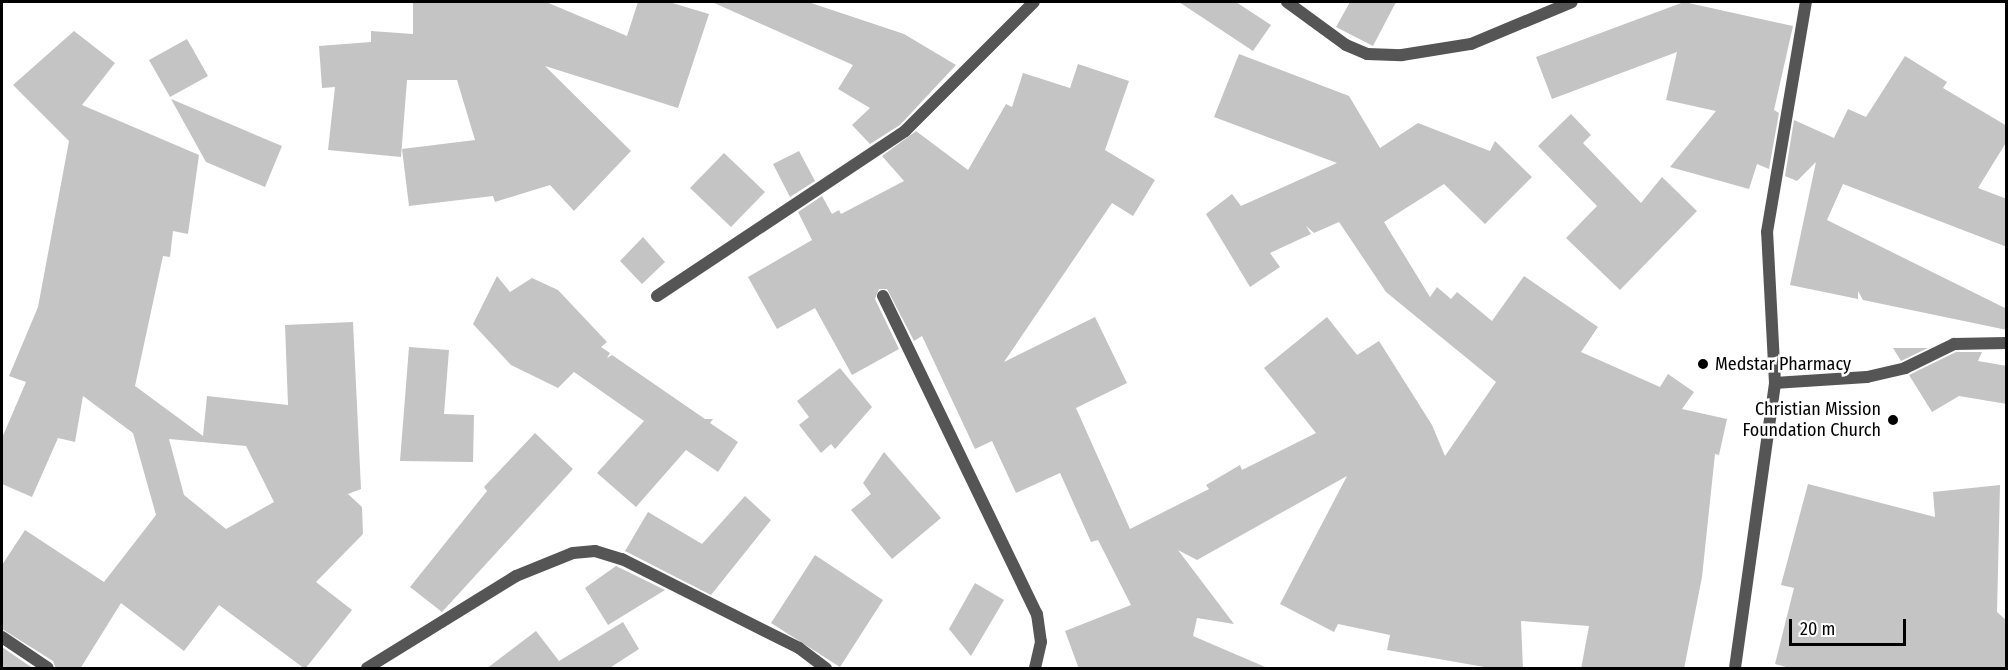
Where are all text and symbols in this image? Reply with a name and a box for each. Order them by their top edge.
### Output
place label: Medstar Pharmacy [1715,353,1851,375]
marker: Medstar Pharmacy [1696,357,1710,371]
place label: Christian Mission Foundation Church [1742,399,1881,442]
marker: Christian Mission Foundation Church [1886,413,1900,427]
scale bar [1792,607,1909,645]
text: 20 m [1800,618,1835,640]

